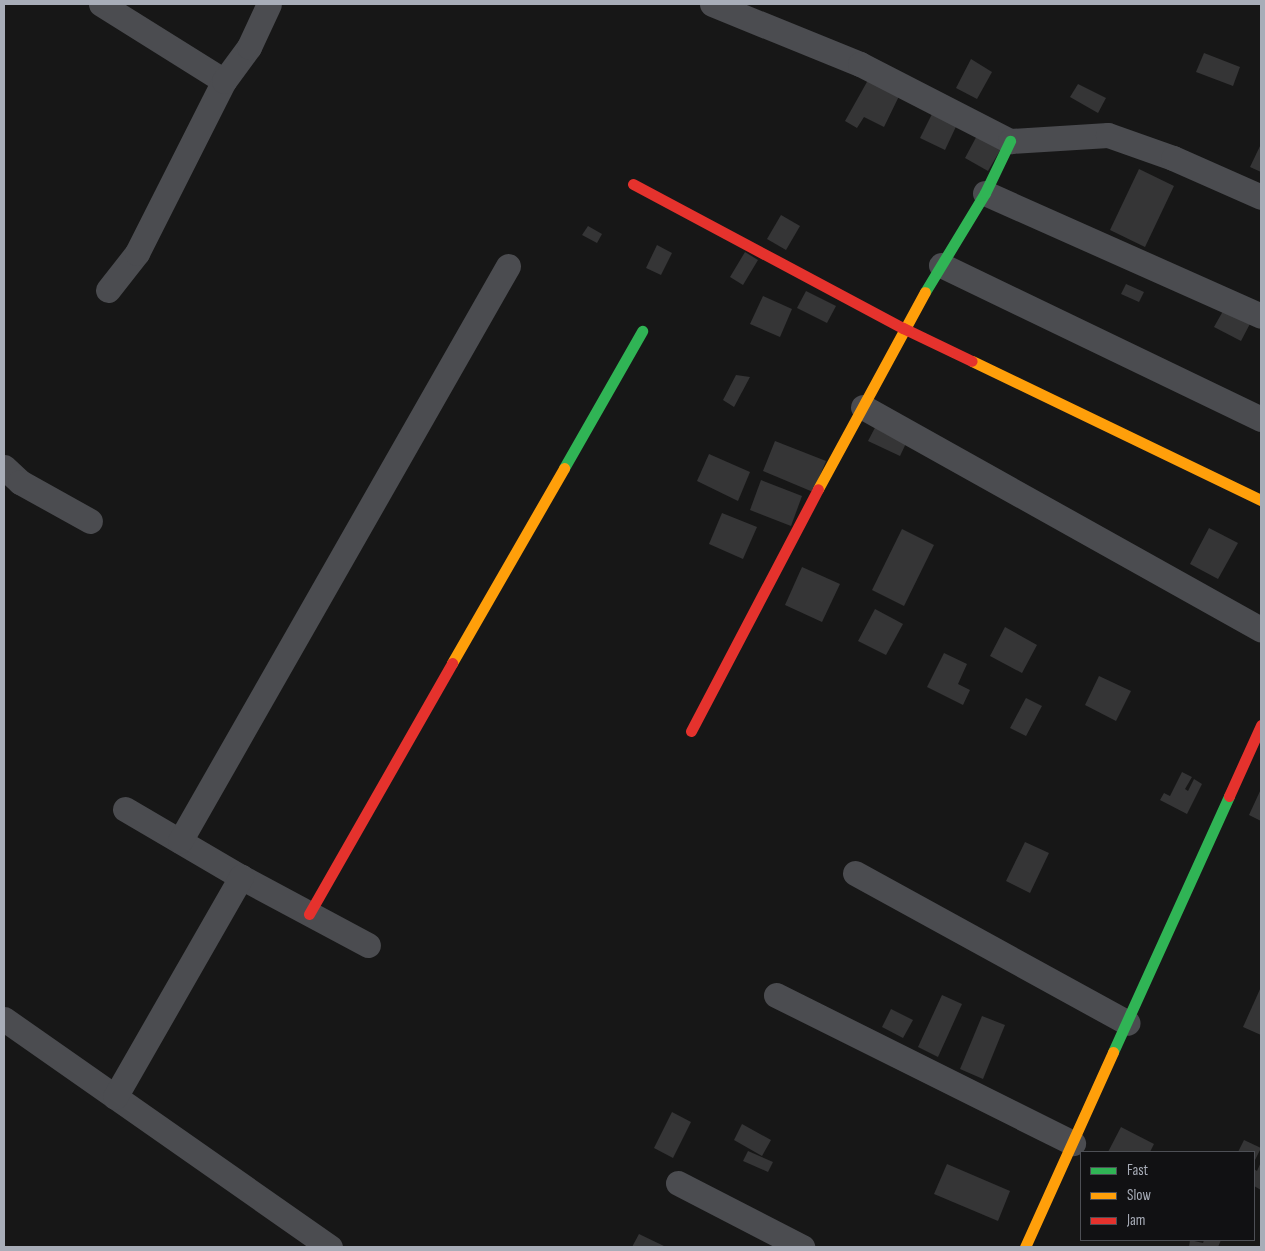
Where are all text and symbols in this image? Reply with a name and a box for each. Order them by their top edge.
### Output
legend [1080,1151,1255,1241]
text: Fast [1127,1161,1148,1180]
text: Slow [1127,1186,1151,1205]
text: Jam [1127,1211,1145,1230]

